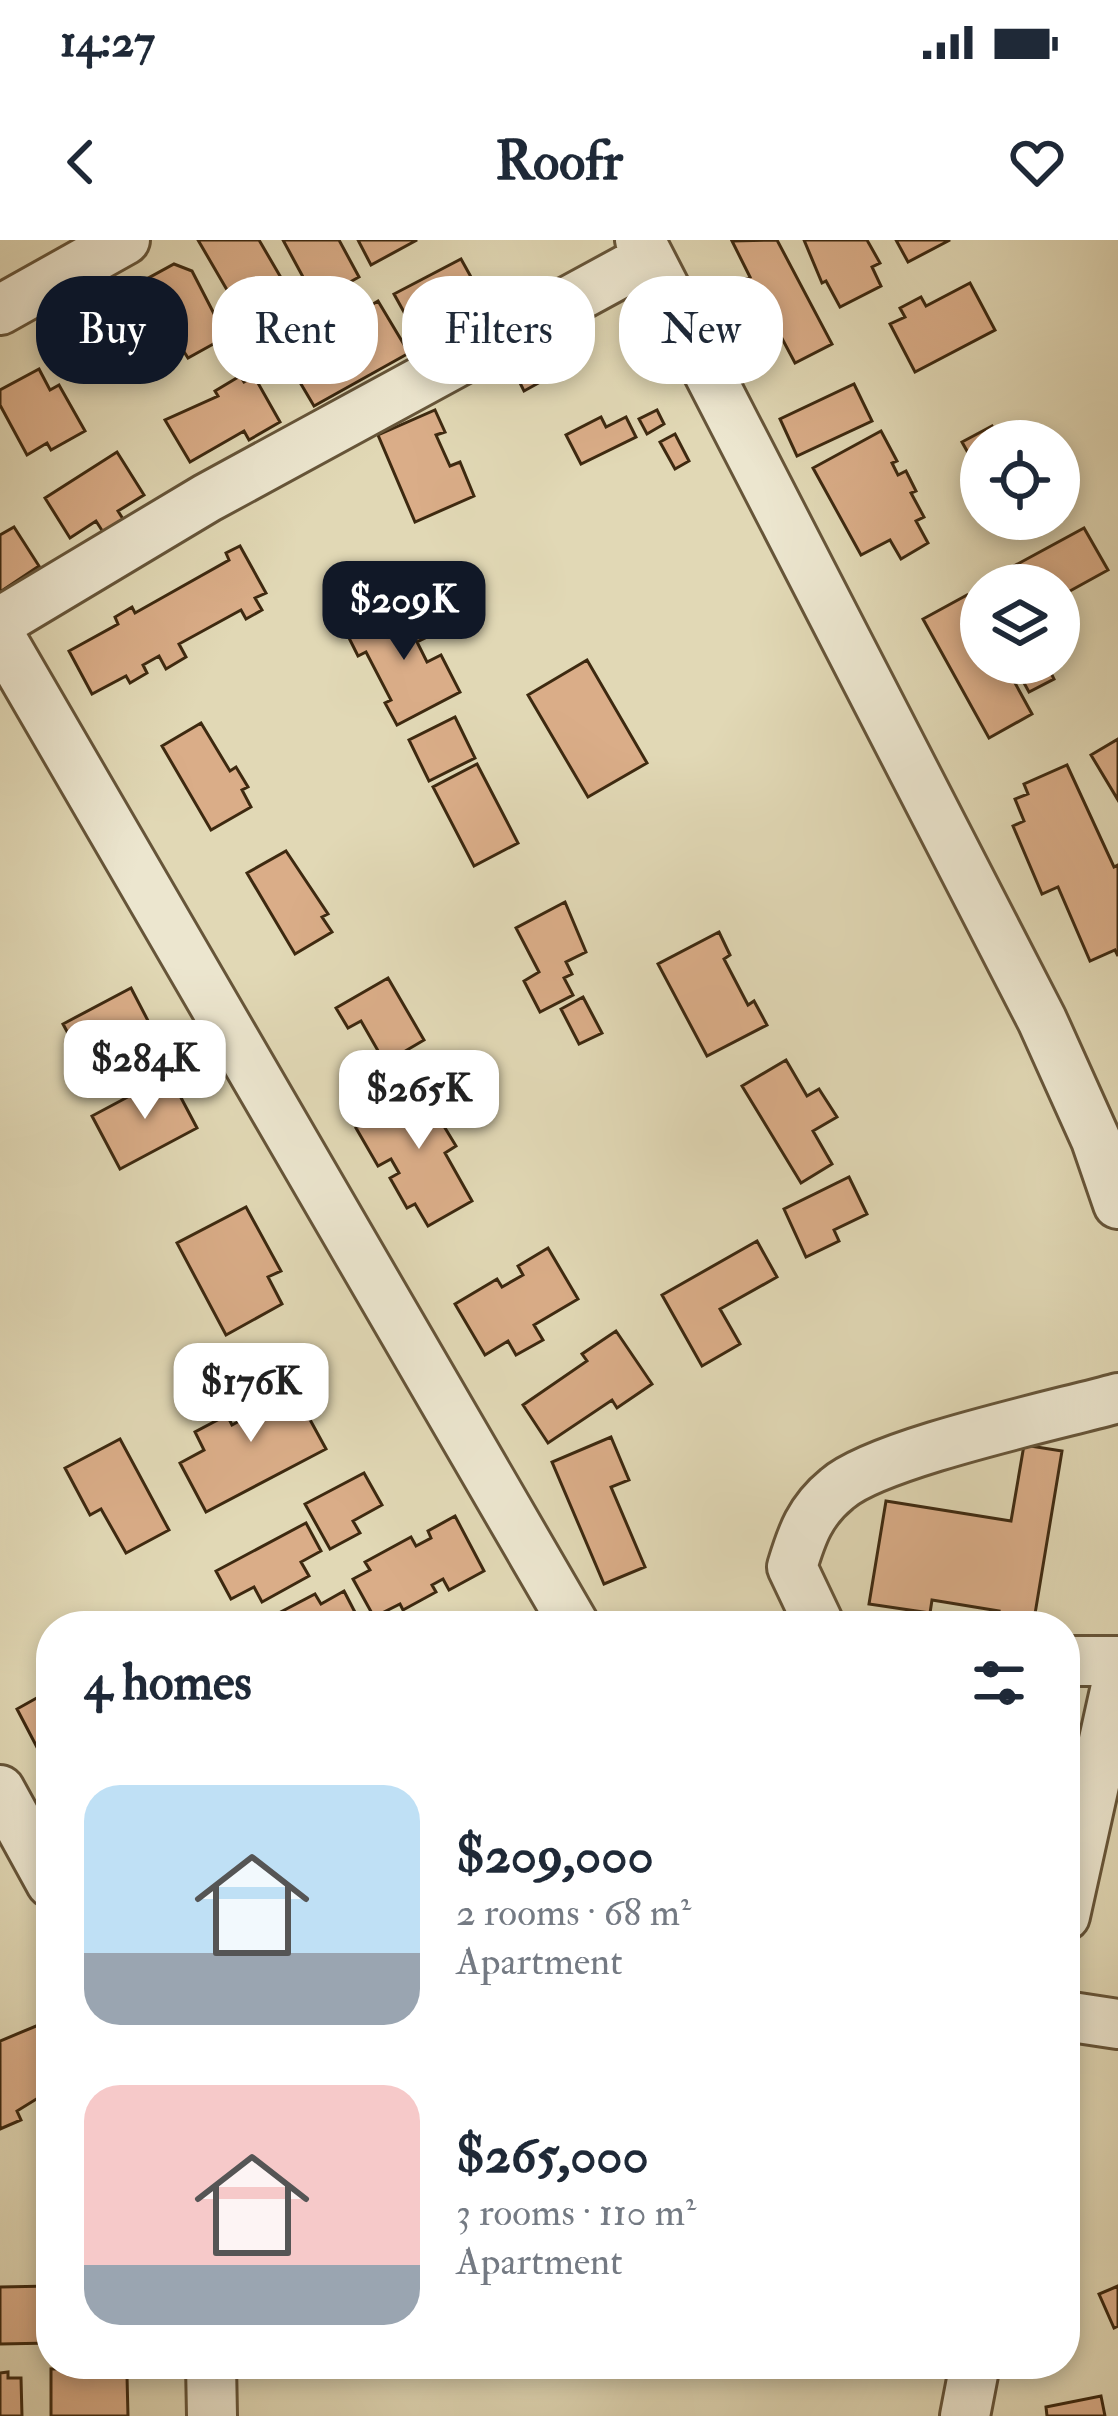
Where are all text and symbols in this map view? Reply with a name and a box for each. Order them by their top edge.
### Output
text: 14:27 [60,14,155,70]
text: Roofr [495,128,623,196]
icon: back [48,129,114,195]
icon: heart [1004,129,1070,195]
chip: Buy [36,276,188,384]
chip: Rent [212,276,378,384]
chip: Filters [402,276,595,384]
chip: New [619,276,783,384]
map controls [960,420,1080,684]
button: locate [960,420,1080,540]
pin: $209K [320,561,488,663]
button: layers [960,564,1080,684]
text: $209K [349,575,459,624]
pin: $284K [61,1020,229,1122]
text: $284K [91,1034,199,1083]
pin: $265K [335,1050,503,1152]
text: $265K [366,1064,472,1113]
pin: $176K [167,1343,335,1445]
text: $176K [201,1357,301,1406]
icon: filters [966,1650,1032,1716]
text: 4 homes [84,1651,252,1715]
text: $209,000 [456,1824,654,1888]
icon: home [180,1833,324,1977]
text: 2 rooms · 68 m² [456,1888,691,1937]
text: Apartment [456,1937,623,1986]
text: $265,000 [456,2124,649,2188]
icon: home [180,2133,324,2277]
text: 3 rooms · 110 m² [456,2188,696,2237]
text: Apartment [456,2237,623,2286]

